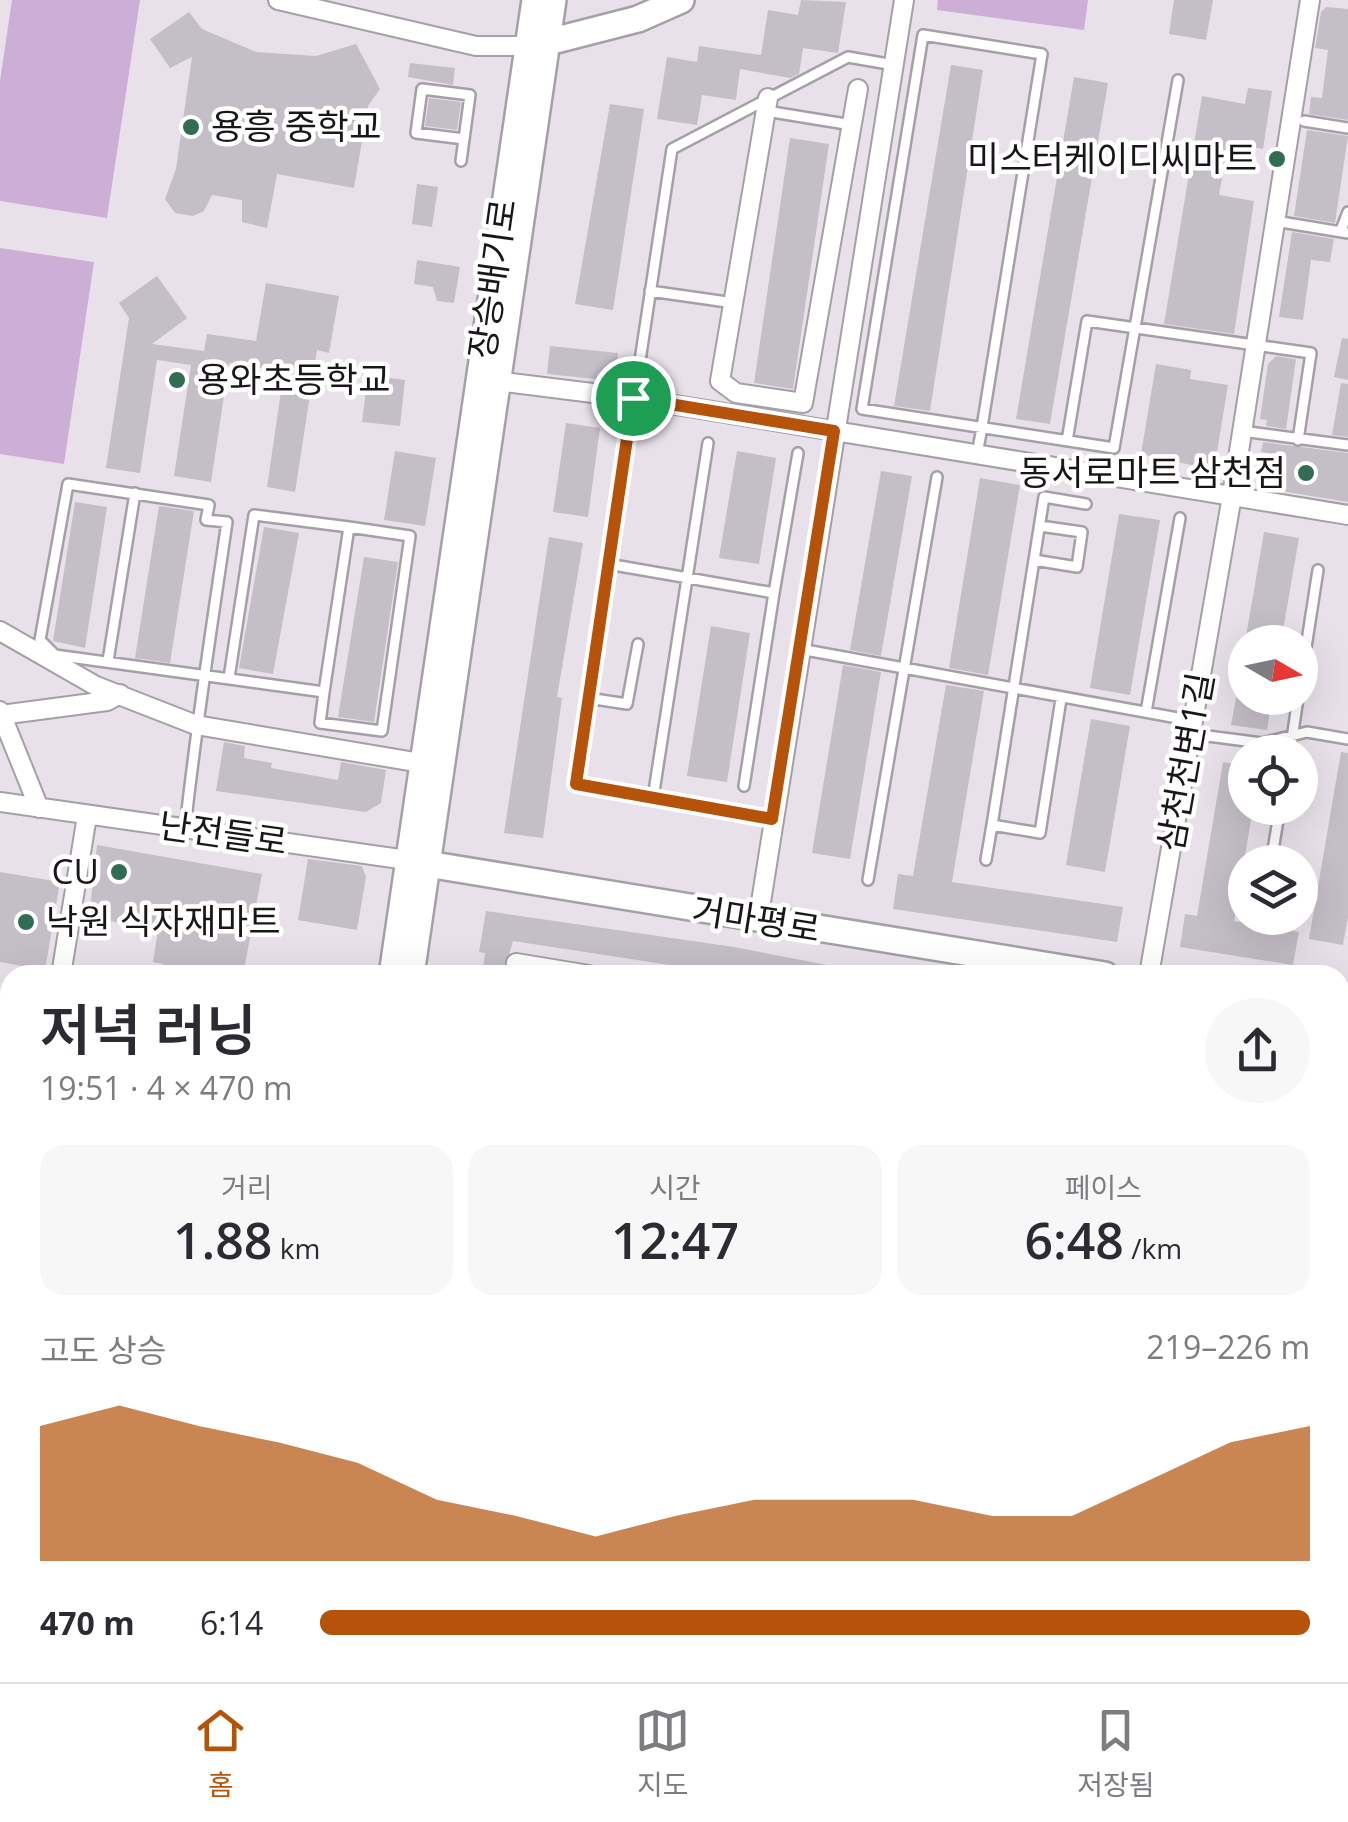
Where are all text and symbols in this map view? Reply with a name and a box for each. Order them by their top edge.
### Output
place label: 용흥 중학교 [211,102,381,149]
marker: 용흥 중학교 [180,116,202,138]
place label: 미스터케이디씨마트 [967,134,1257,181]
marker: 미스터케이디씨마트 [1266,148,1288,170]
street label: 장승배기로 [457,196,526,362]
place label: 용와초등학교 [197,355,390,402]
pin [591,356,676,441]
marker: 용와초등학교 [166,369,188,391]
icon: arrive [606,371,661,426]
place label: 동서로마트 삼천점 [1019,448,1286,495]
marker: 동서로마트 삼천점 [1295,462,1317,484]
north arrow [1228,625,1318,715]
map controls [1228,625,1318,935]
street label: 삼천천변1길 [1146,669,1223,855]
button: locate [1228,735,1318,825]
street label: 난전들로 [156,800,290,865]
button: layers [1228,845,1318,935]
place label: CU [51,847,99,894]
marker: CU [108,861,130,883]
street label: 거마평로 [689,885,824,952]
place label: 낙원 식자재마트 [46,897,281,944]
marker: 낙원 식자재마트 [15,911,37,933]
text: 저녁 러닝 [40,991,257,1066]
button: share [1205,998,1310,1103]
text: 19:51 · 4 × 470 m [40,1066,293,1109]
text: 거리 [221,1168,272,1206]
text: 시간 [649,1168,701,1206]
text: 페이스 [1065,1168,1142,1206]
text: 1.88 [173,1206,272,1274]
text: 12:47 [611,1206,739,1274]
text: 6:48 [1025,1206,1124,1274]
text: km [272,1229,320,1267]
text: /km [1124,1229,1182,1267]
text: 219–226 m [1146,1325,1310,1368]
text: 고도 상승 [40,1328,166,1371]
text: 470 m [40,1601,135,1644]
text: 6:14 [200,1601,263,1644]
tab: 홈 [193,1703,248,1803]
tab: 지도 [635,1703,690,1803]
tab: 저장됨 [1077,1703,1155,1803]

